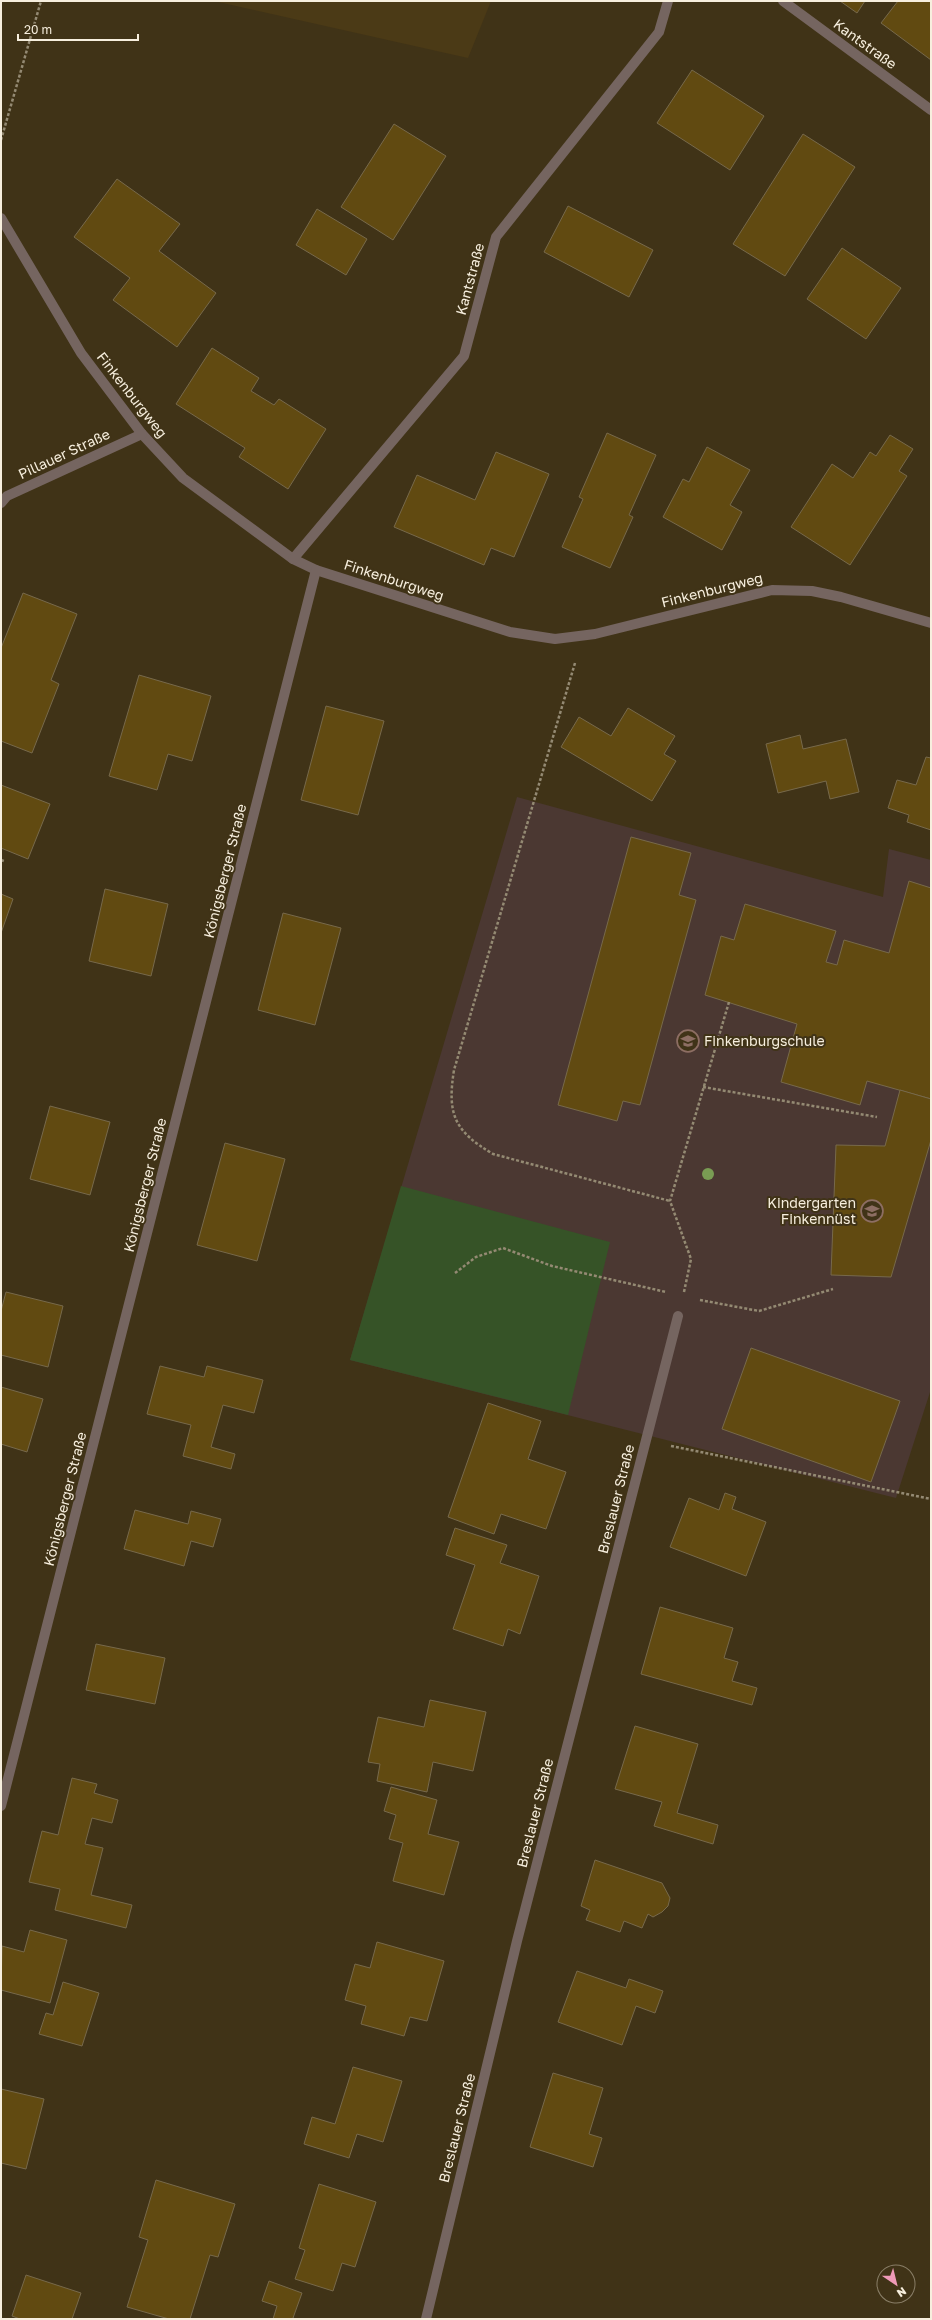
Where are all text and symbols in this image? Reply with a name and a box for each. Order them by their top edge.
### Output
street label: Kantstraße [830,15,900,72]
scale bar [18,16,138,42]
text: 20 m [24,22,52,37]
street label: Kantstraße [452,241,487,317]
street label: Finkenburgweg [94,348,171,441]
street label: Pillauer Straße [15,425,112,482]
street label: Finkenburgweg [342,555,446,604]
street label: Finkenburgweg [659,569,764,610]
street label: Königsberger Straße [200,802,249,940]
school or university icon: Finkenburgschule [675,1028,701,1054]
place label: Finkenburgschule [704,1032,825,1049]
street label: Königsberger Straße [120,1116,169,1254]
place label: Kindergarten Finkennüst [767,1194,856,1227]
school or university icon: Kindergarten Finkennüst [859,1198,885,1224]
street label: Königsberger Straße [40,1430,89,1568]
street label: Breslauer Straße [594,1443,637,1555]
street label: Breslauer Straße [513,1757,556,1869]
street label: Breslauer Straße [435,2072,478,2184]
north arrow [876,2264,916,2304]
text: N [895,2285,909,2300]

